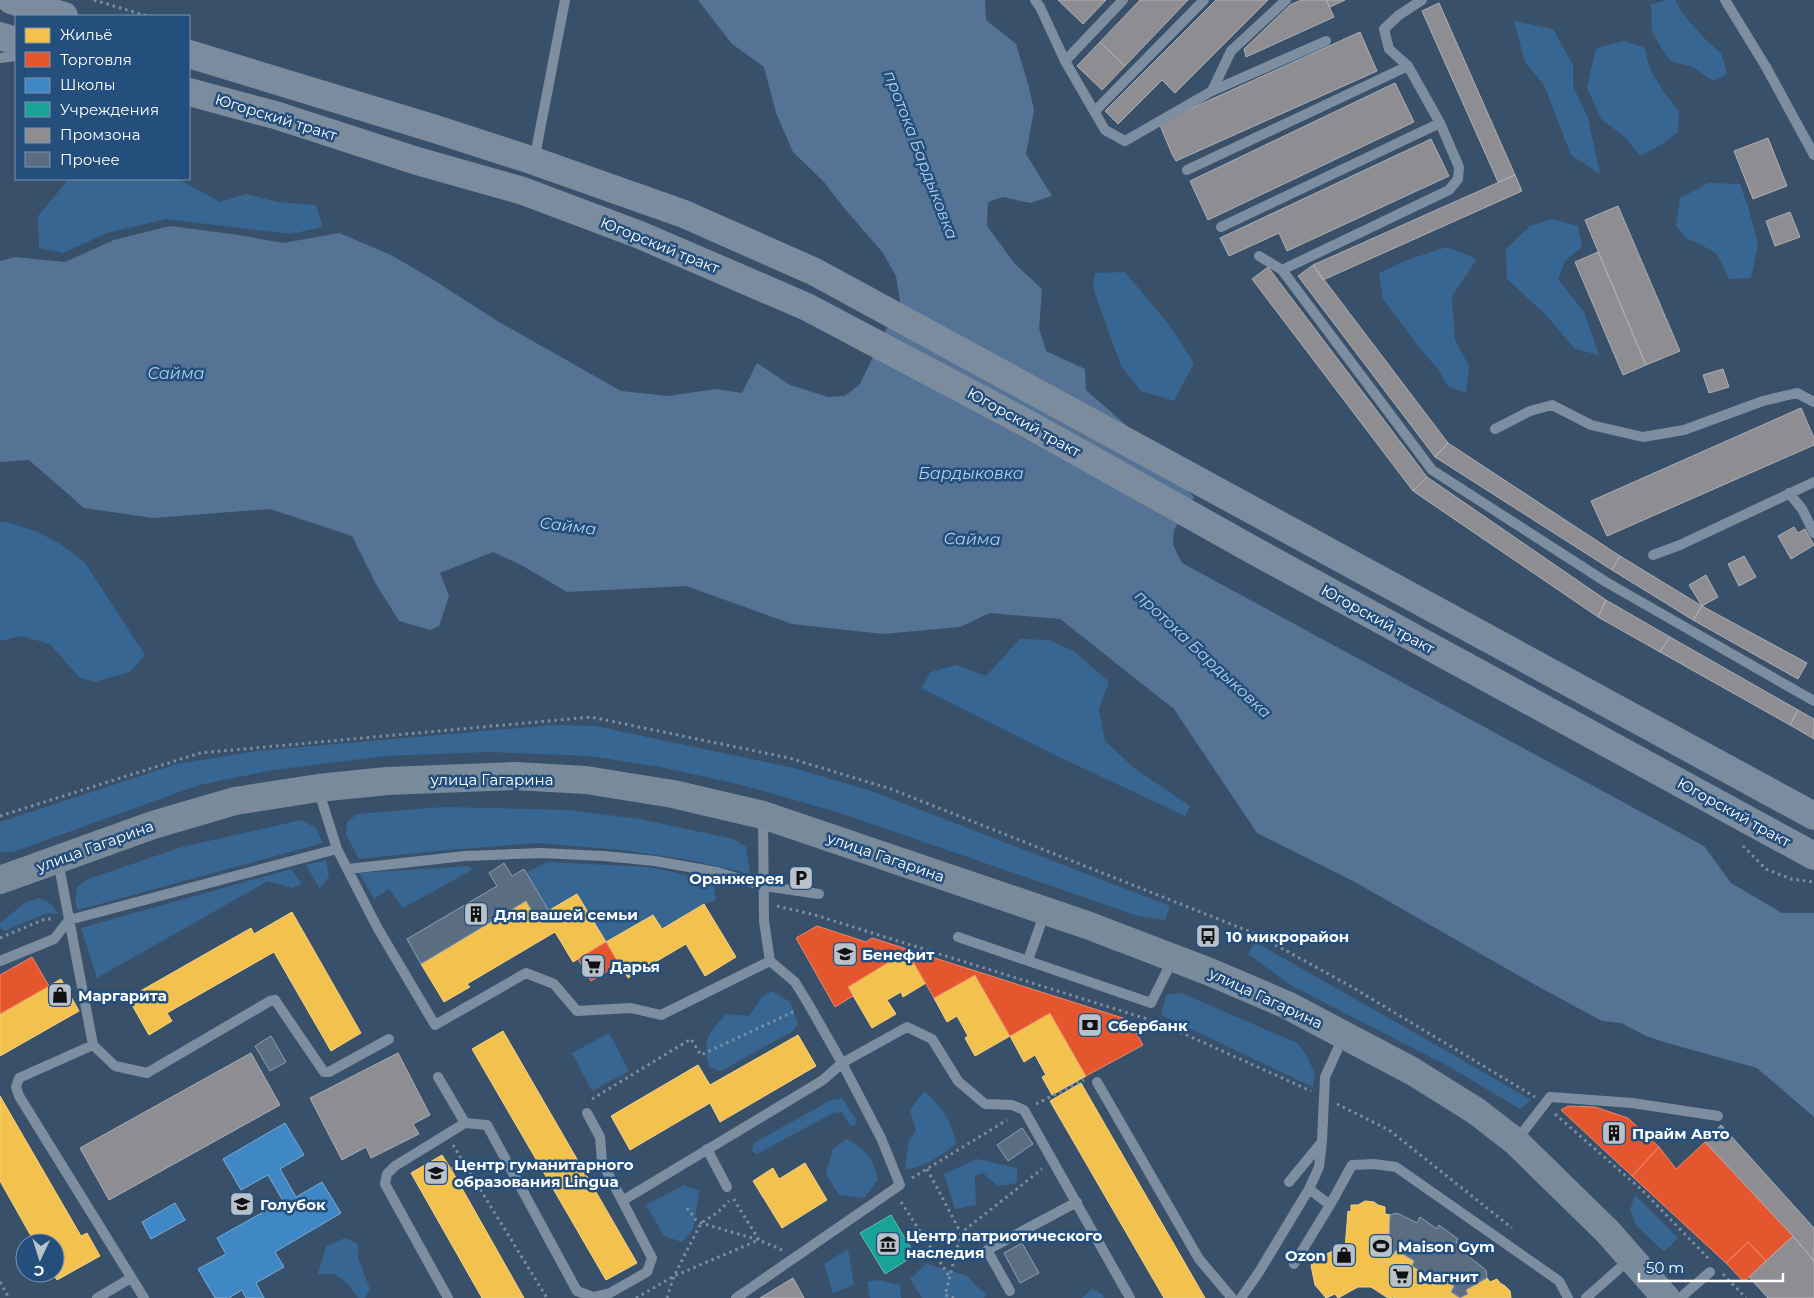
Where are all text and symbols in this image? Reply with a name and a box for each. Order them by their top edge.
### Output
legend [15,15,190,180]
text: Жильё [60,25,113,44]
text: Торговля [60,50,132,69]
water label: протока Бардыковка [880,68,962,242]
text: Школы [60,75,116,94]
street label: Югорский тракт [213,89,340,145]
text: Учреждения [60,100,159,119]
text: Промзона [60,125,140,144]
text: Прочее [60,150,120,169]
street label: Югорский тракт [598,213,723,278]
water label: Сайма [147,364,205,383]
street label: Югорский тракт [964,383,1085,461]
water label: Бардыковка [918,464,1024,483]
water label: Сайма [539,513,597,539]
water label: Сайма [943,529,1001,549]
street label: Югорский тракт [1318,580,1439,658]
water label: протока Бардыковка [1131,586,1275,722]
street label: улица Гагарина [429,770,554,789]
street label: Югорский тракт [1674,773,1795,851]
street label: улица Гагарина [33,816,156,876]
street label: улица Гагарина [824,828,947,886]
parking icon: Оранжерея [788,865,814,891]
place label: Оранжерея [689,869,784,888]
building icon: Для вашей семьи [463,901,489,927]
place label: Для вашей семьи [494,905,638,924]
bus stop icon: 10 микрорайон [1195,923,1221,949]
place label: 10 микрорайон [1226,927,1349,946]
school or university icon: Бенефит [832,941,858,967]
place label: Бенефит [862,945,934,964]
supermarket icon: Дарья [580,953,606,979]
place label: Дарья [610,957,660,976]
street label: улица Гагарина [1205,963,1326,1033]
shop icon: Маргарита [47,982,73,1008]
place label: Маргарита [78,986,167,1005]
bank icon: Сбербанк [1077,1012,1103,1038]
place label: Сбербанк [1108,1016,1188,1035]
building icon: Прайм Авто [1601,1120,1627,1146]
place label: Прайм Авто [1632,1124,1730,1143]
place label: Центр гуманитарного образования Lingua [454,1155,634,1191]
school or university icon: Центр гуманитарного образования Lingua [423,1160,449,1186]
school or university icon: Голубок [229,1191,255,1217]
place label: Голубок [260,1195,326,1214]
place label: Центр патриотического наследия [906,1226,1102,1262]
museum icon: Центр патриотического наследия [875,1231,901,1257]
north arrow [15,1233,65,1283]
sports icon: Maison Gym [1368,1233,1394,1259]
place label: Maison Gym [1398,1237,1495,1256]
shop icon: Ozon [1331,1242,1357,1268]
place label: Ozon [1285,1246,1326,1265]
scale bar [1639,1250,1783,1282]
text: 50 m [1646,1258,1684,1277]
text: С [33,1262,45,1280]
supermarket icon: Магнит [1388,1263,1414,1289]
place label: Магнит [1418,1267,1478,1286]

